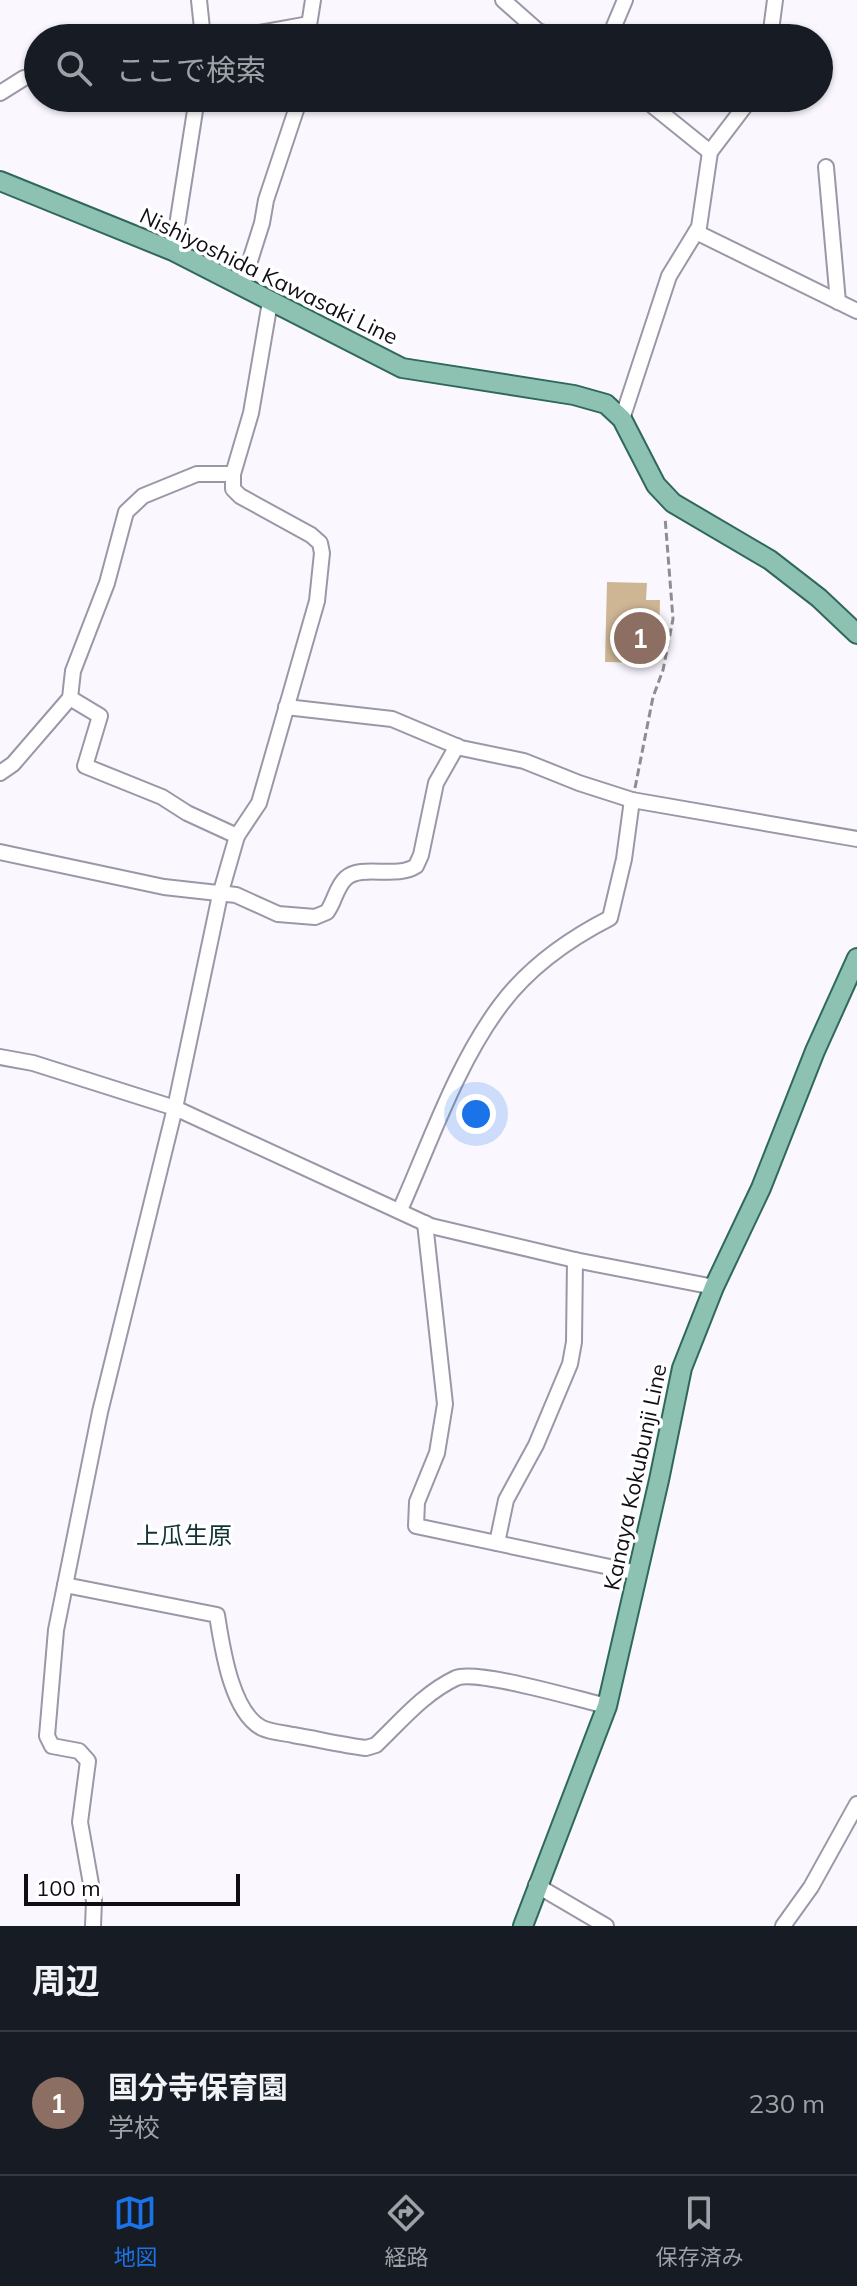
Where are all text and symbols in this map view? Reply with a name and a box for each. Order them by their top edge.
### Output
search box [24,24,833,112]
icon: search [52,46,96,90]
text: ここで検索 [116,51,266,89]
street label: Nishiyoshida Kawasaki Line [135,201,403,351]
pin: 1 [614,608,666,668]
your location [456,1094,496,1134]
street label: Kanaya Kokubunji Line [597,1361,673,1593]
district label: 上瓜生原 [136,1520,232,1550]
scale bar [24,1870,240,1906]
text: 100 m [36,1874,101,1902]
text: 周辺 [32,1959,100,2002]
text: 国分寺保育園 [108,2068,288,2106]
text: 1 [50,2087,66,2120]
text: 230 m [749,2087,825,2120]
text: 学校 [108,2111,160,2144]
tab: 地図 [113,2191,158,2271]
tab: 経路 [384,2191,429,2271]
tab: 保存済み [655,2191,744,2271]

